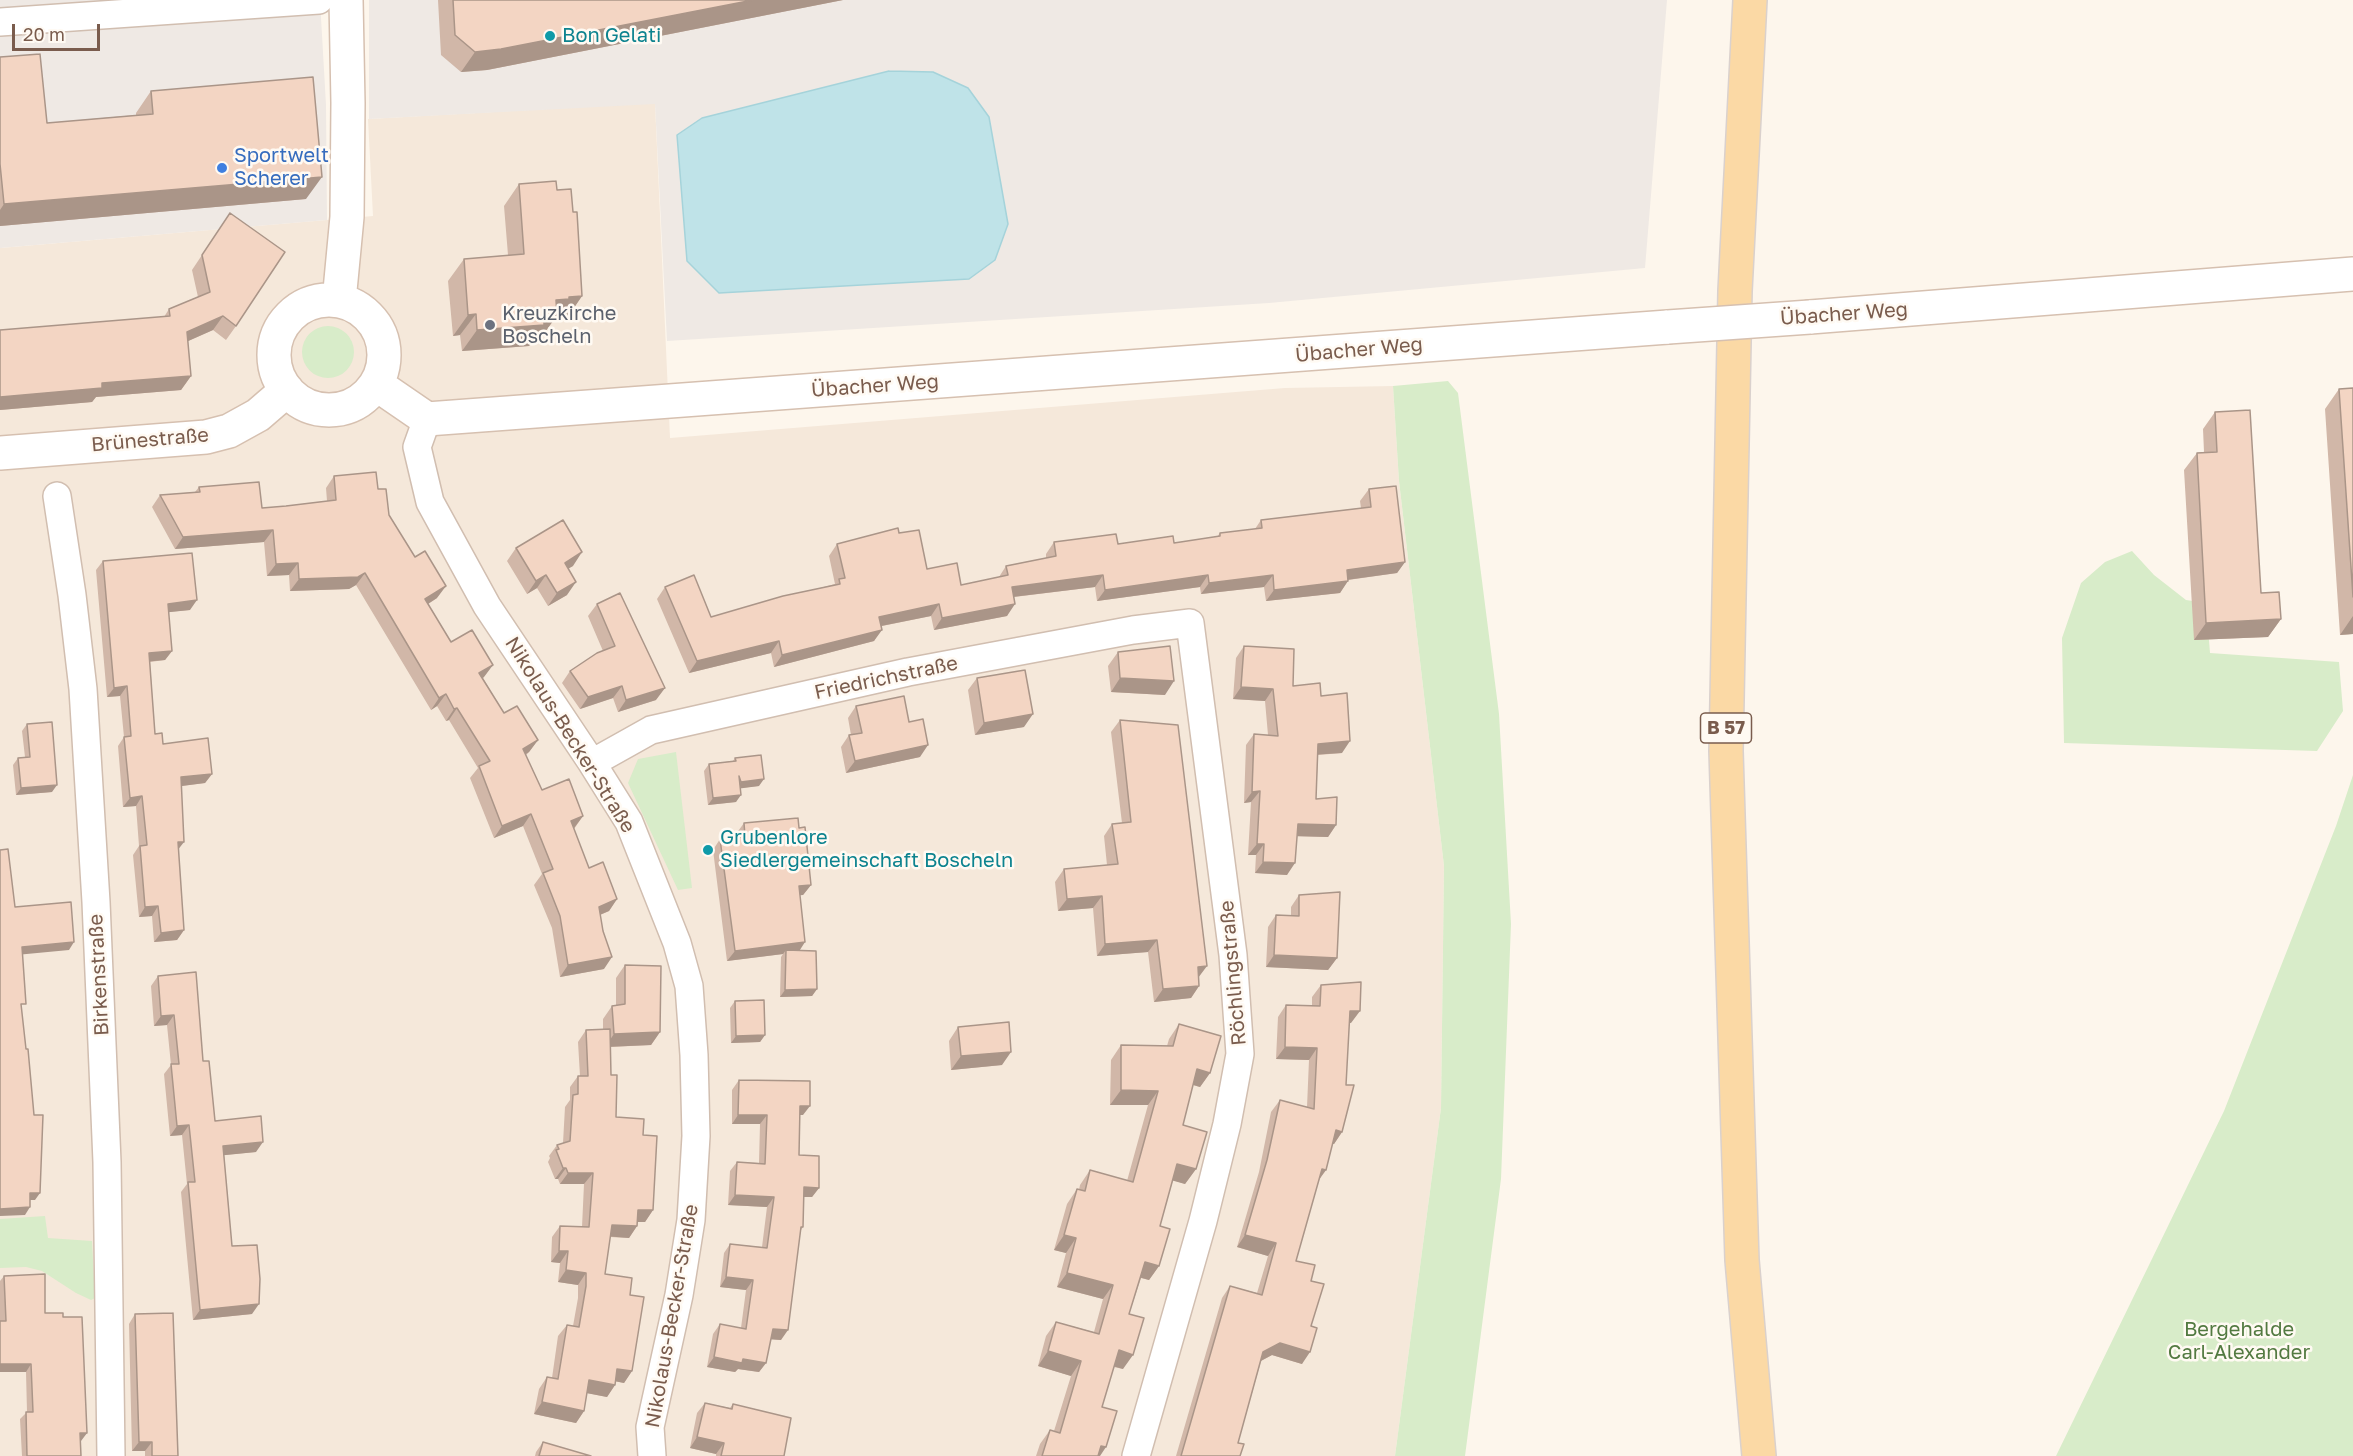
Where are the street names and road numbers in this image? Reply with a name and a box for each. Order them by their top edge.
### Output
street label: Übacher Weg [1779,298,1909,330]
street label: Übacher Weg [1294,332,1424,368]
street label: Übacher Weg [810,370,940,402]
street label: Brünestraße [90,423,210,457]
street label: Nikolaus-Becker-Straße [500,633,640,837]
street label: Friedrichstraße [812,651,960,705]
road number: B 57 [1700,713,1752,743]
street label: Röchlingstraße [1215,899,1251,1047]
street label: Birkenstraße [84,913,114,1037]
street label: Nikolaus-Becker-Straße [641,1202,703,1430]

